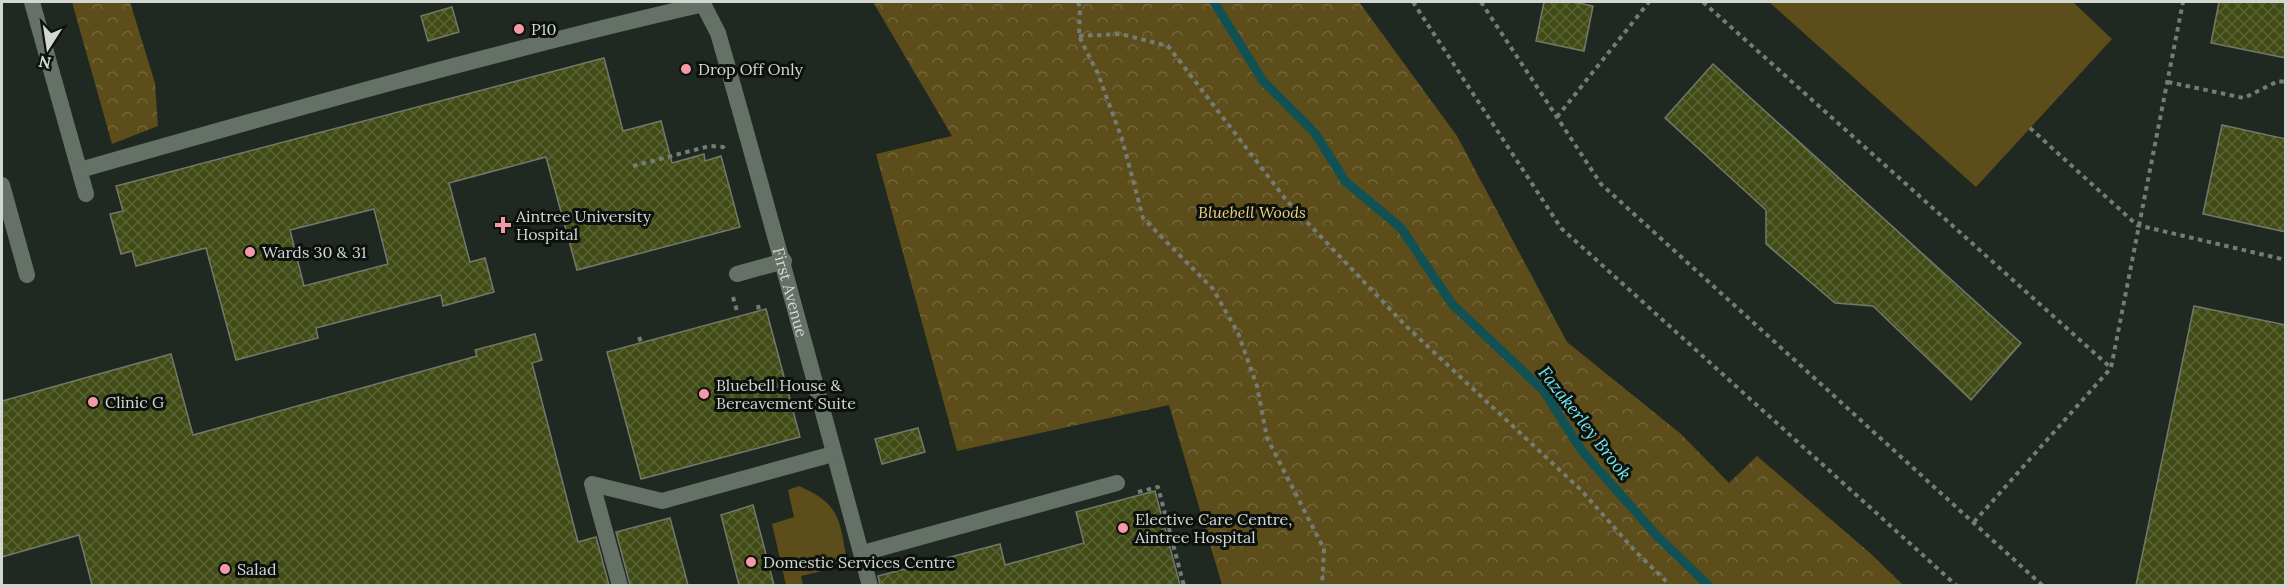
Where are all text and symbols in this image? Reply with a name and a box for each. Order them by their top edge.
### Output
north arrow [18,18,78,78]
place label: P10 [531,19,557,39]
marker: P10 [512,22,526,36]
text: N [37,52,53,74]
place label: Drop Off Only [698,59,803,79]
marker: Drop Off Only [679,62,693,76]
park label: Bluebell Woods [1198,202,1306,222]
place label: Aintree University Hospital [515,206,652,244]
marker: Aintree University Hospital [494,216,512,234]
place label: Wards 30 & 31 [262,242,367,262]
marker: Wards 30 & 31 [243,245,257,259]
street label: First Avenue [769,245,812,340]
water label: Fazakerley Brook [1533,361,1637,485]
place label: Bluebell House & Bereavement Suite [716,375,856,413]
marker: Bluebell House & Bereavement Suite [697,387,711,401]
place label: Clinic G [105,392,164,412]
marker: Clinic G [86,395,100,409]
place label: Elective Care Centre, Aintree Hospital [1134,509,1292,547]
marker: Elective Care Centre, Aintree Hospital [1116,521,1130,535]
place label: Domestic Services Centre [763,552,956,572]
marker: Domestic Services Centre [744,555,758,569]
place label: Salad [237,559,277,579]
marker: Salad [218,562,232,576]

